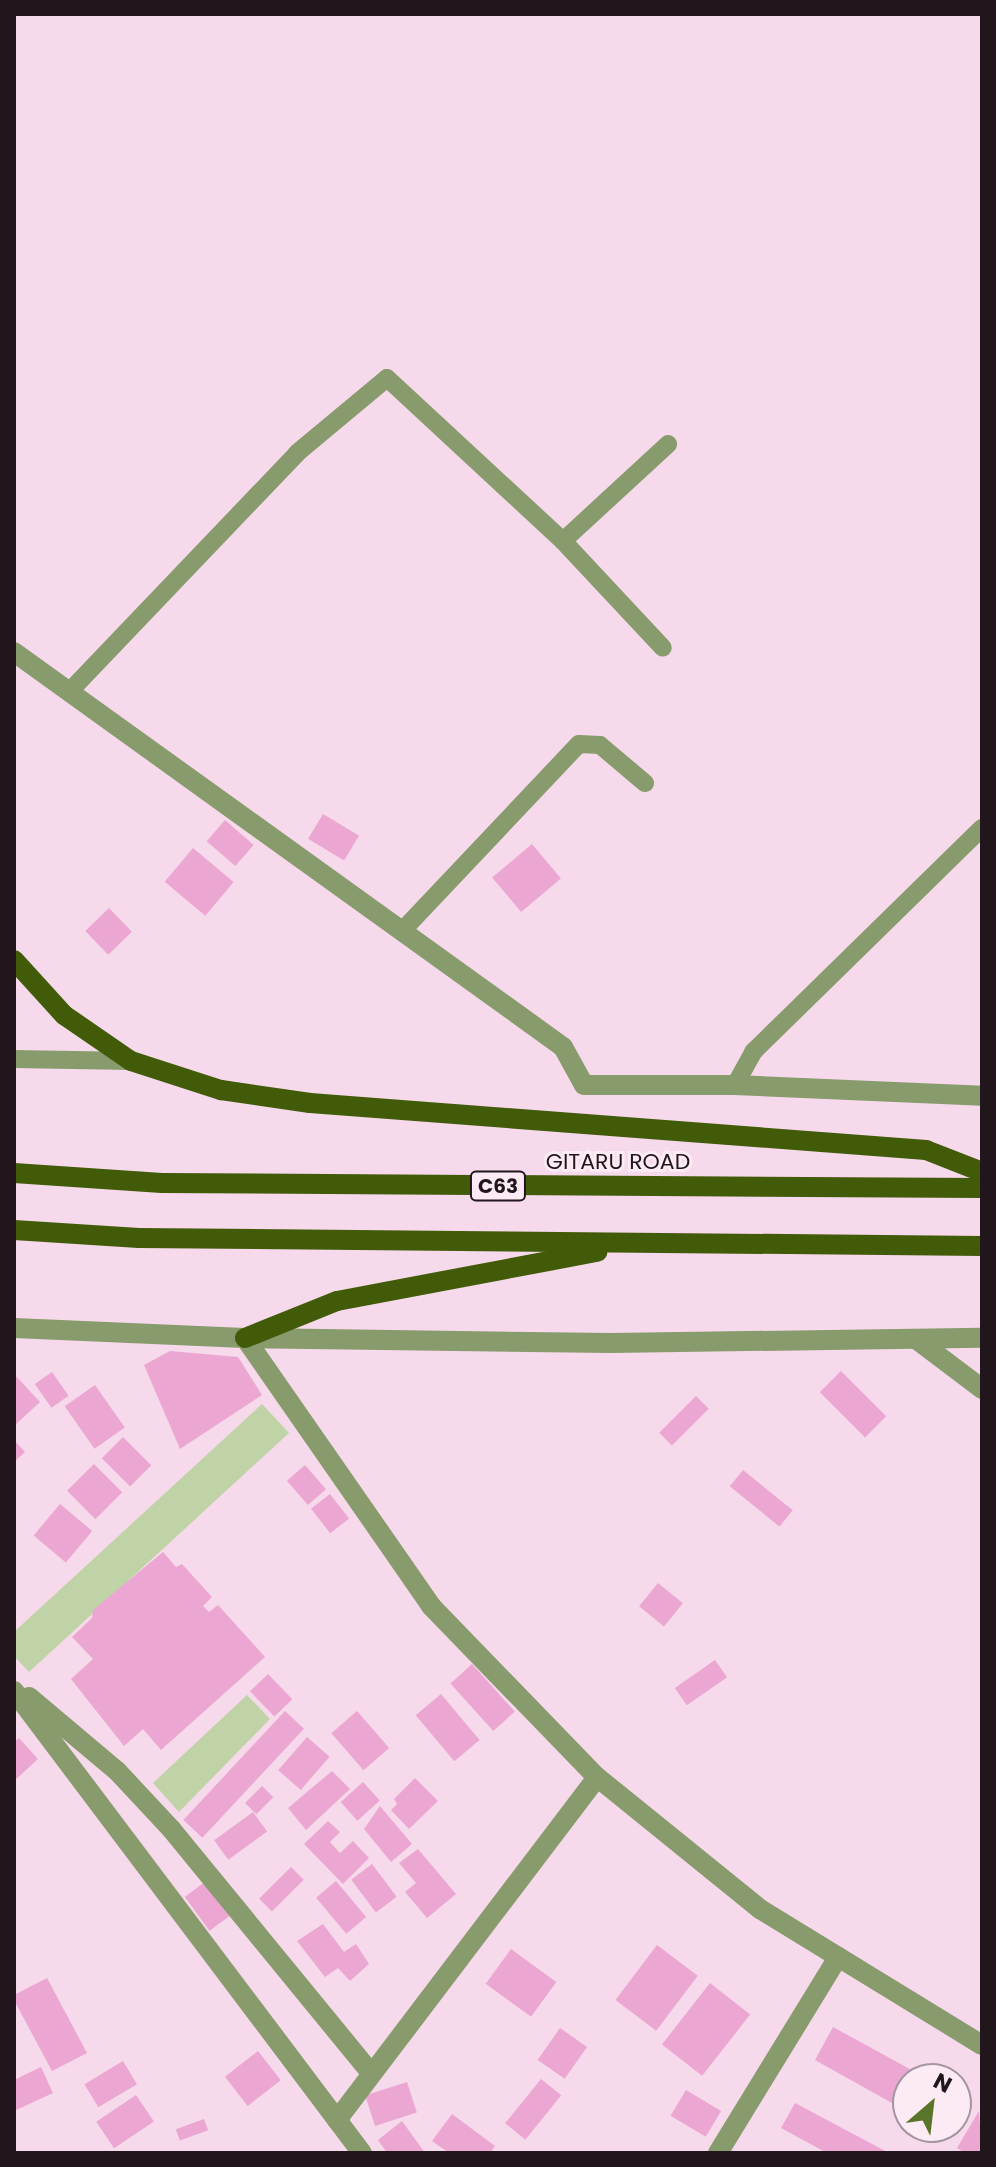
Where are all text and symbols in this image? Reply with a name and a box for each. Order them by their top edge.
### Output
street label: GITARU ROAD [546,1149,690,1175]
road number: C63 [468,1170,528,1202]
north arrow [892,2063,972,2143]
text: N [928,2066,957,2101]

